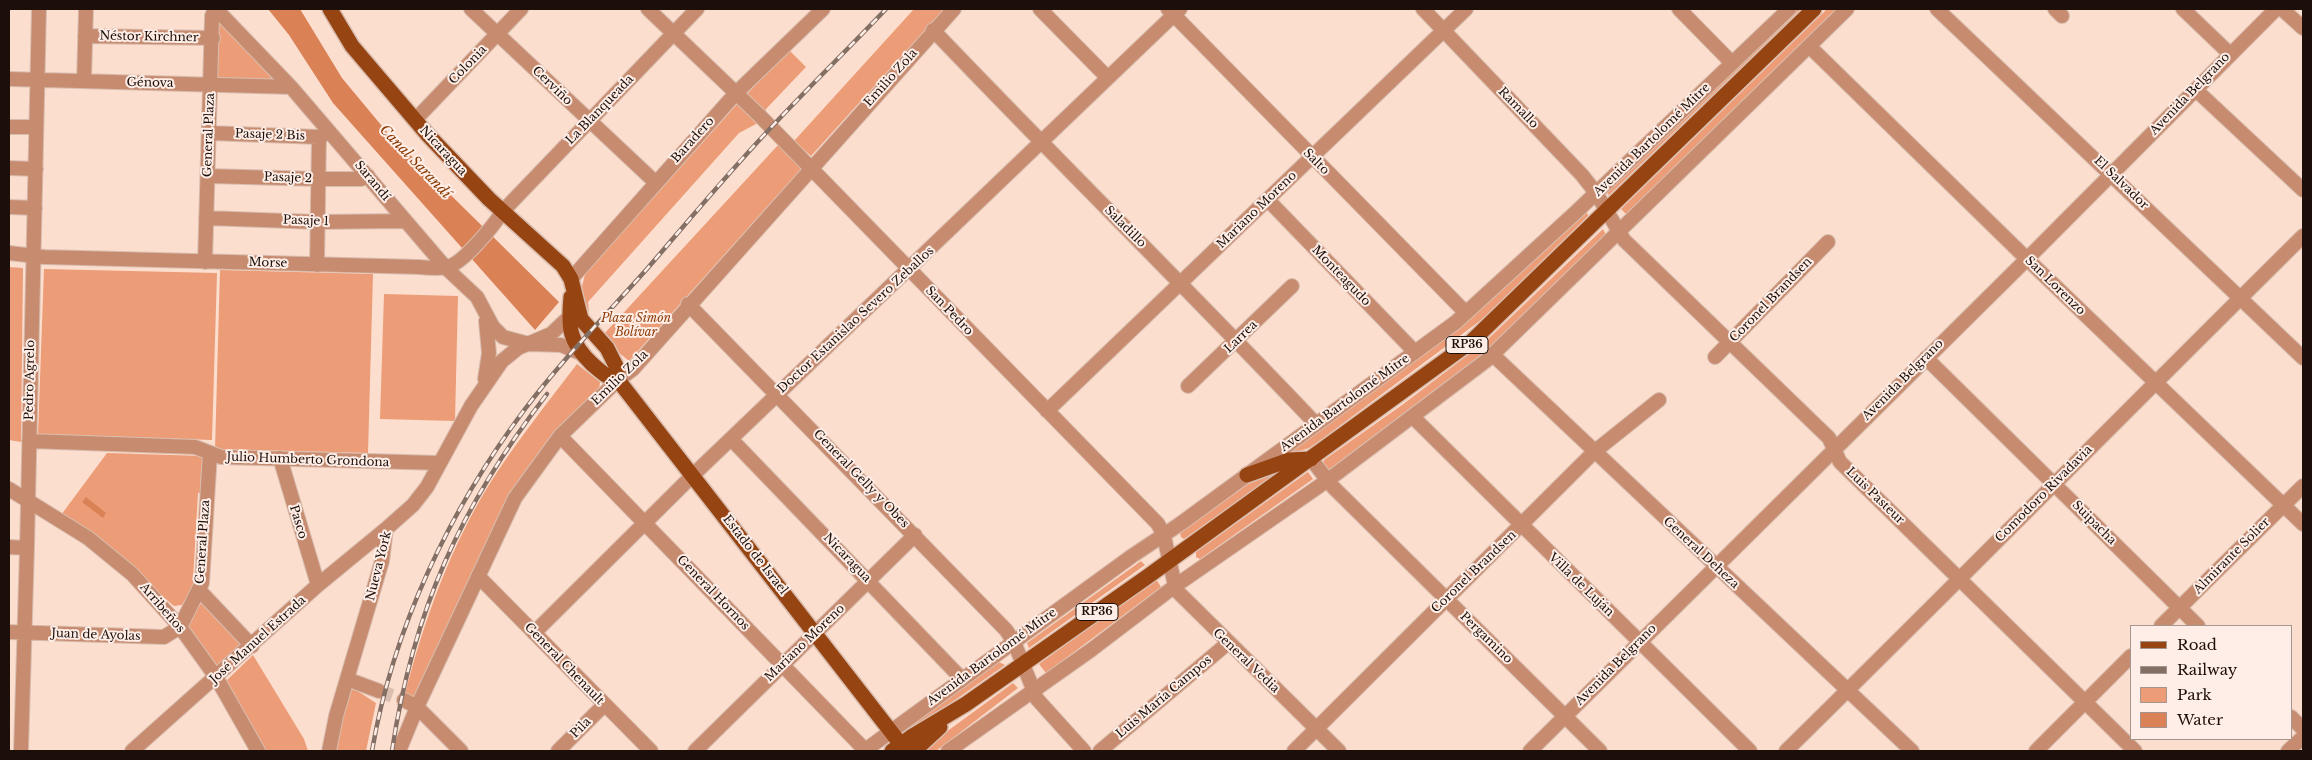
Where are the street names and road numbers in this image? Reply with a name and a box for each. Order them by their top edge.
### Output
street label: Néstor Kirchner [99,29,199,45]
street label: Colonia [446,43,490,87]
street label: Emilio Zola [861,46,921,110]
street label: Avenida Belgrano [2147,50,2233,138]
street label: Cerviño [529,64,575,108]
street label: La Blanqueada [563,72,637,148]
street label: Génova [126,75,174,91]
street label: Avenida Bartolomé Mitre [1591,81,1713,199]
street label: Ramallo [1495,85,1541,131]
street label: General Plaza [200,93,218,177]
street label: Baradero [669,114,717,166]
street label: Nicaragua [417,123,469,179]
street label: Pasaje 2 Bis [235,127,305,143]
street label: Salto [1300,146,1332,178]
street label: El Salvador [2091,154,2151,212]
street label: Sarandí [351,158,393,204]
street label: Mariano Moreno [1214,168,1300,252]
street label: Pasaje 2 [264,170,312,186]
street label: Saladillo [1101,203,1149,251]
street label: Pasaje 1 [283,213,329,229]
street label: Monteagudo [1309,243,1373,309]
street label: Doctor Estanislao Severo Zeballos [775,244,937,396]
street label: San Lorenzo [2022,254,2088,318]
street label: Morse [248,255,288,271]
street label: Coronel Brandsen [1727,255,1815,345]
street label: San Pedro [922,284,976,338]
street label: Larrea [1222,318,1260,356]
road number: RP36 [1446,336,1488,354]
street label: Avenida Belgrano [1859,336,1947,424]
street label: Pedro Agrelo [22,340,38,420]
street label: Emilio Zola [589,348,651,408]
street label: Avenida Bartolomé Mitre [1278,351,1412,455]
street label: General Gelly y Obes [810,427,912,531]
street label: Comodoro Rivadavia [1993,443,2095,545]
street label: Julio Humberto Grondona [226,450,390,470]
street label: Luis Pasteur [1843,465,1907,527]
street label: Suipacha [2069,498,2119,548]
street label: General Plaza [193,499,213,585]
street label: Pasco [286,503,310,541]
street label: Estado de Israel [720,512,790,598]
street label: General Deheza [1660,514,1742,592]
street label: Almirante Solier [2191,515,2273,597]
street label: Coronel Brandsen [1429,528,1519,616]
street label: Nueva York [363,530,395,602]
street label: Nicaragua [820,531,874,585]
street label: Villa de Luján [1545,550,1617,620]
street label: General Hornos [674,553,752,633]
street label: Arribeños [137,580,187,636]
street label: José Manuel Estrada [207,593,309,687]
street label: Mariano Moreno [762,601,848,685]
road number: RP36 [1076,604,1118,620]
street label: Avenida Bartolomé Mitre [925,605,1059,709]
street label: Pergamino [1457,609,1515,667]
street label: General Chenault [521,620,607,708]
street label: Avenida Belgrano [1572,621,1660,709]
street label: Juan de Ayolas [51,626,141,644]
street label: General Vedia [1210,626,1282,696]
street label: Luis María Campos [1113,653,1215,741]
street label: Pila [568,715,594,741]

